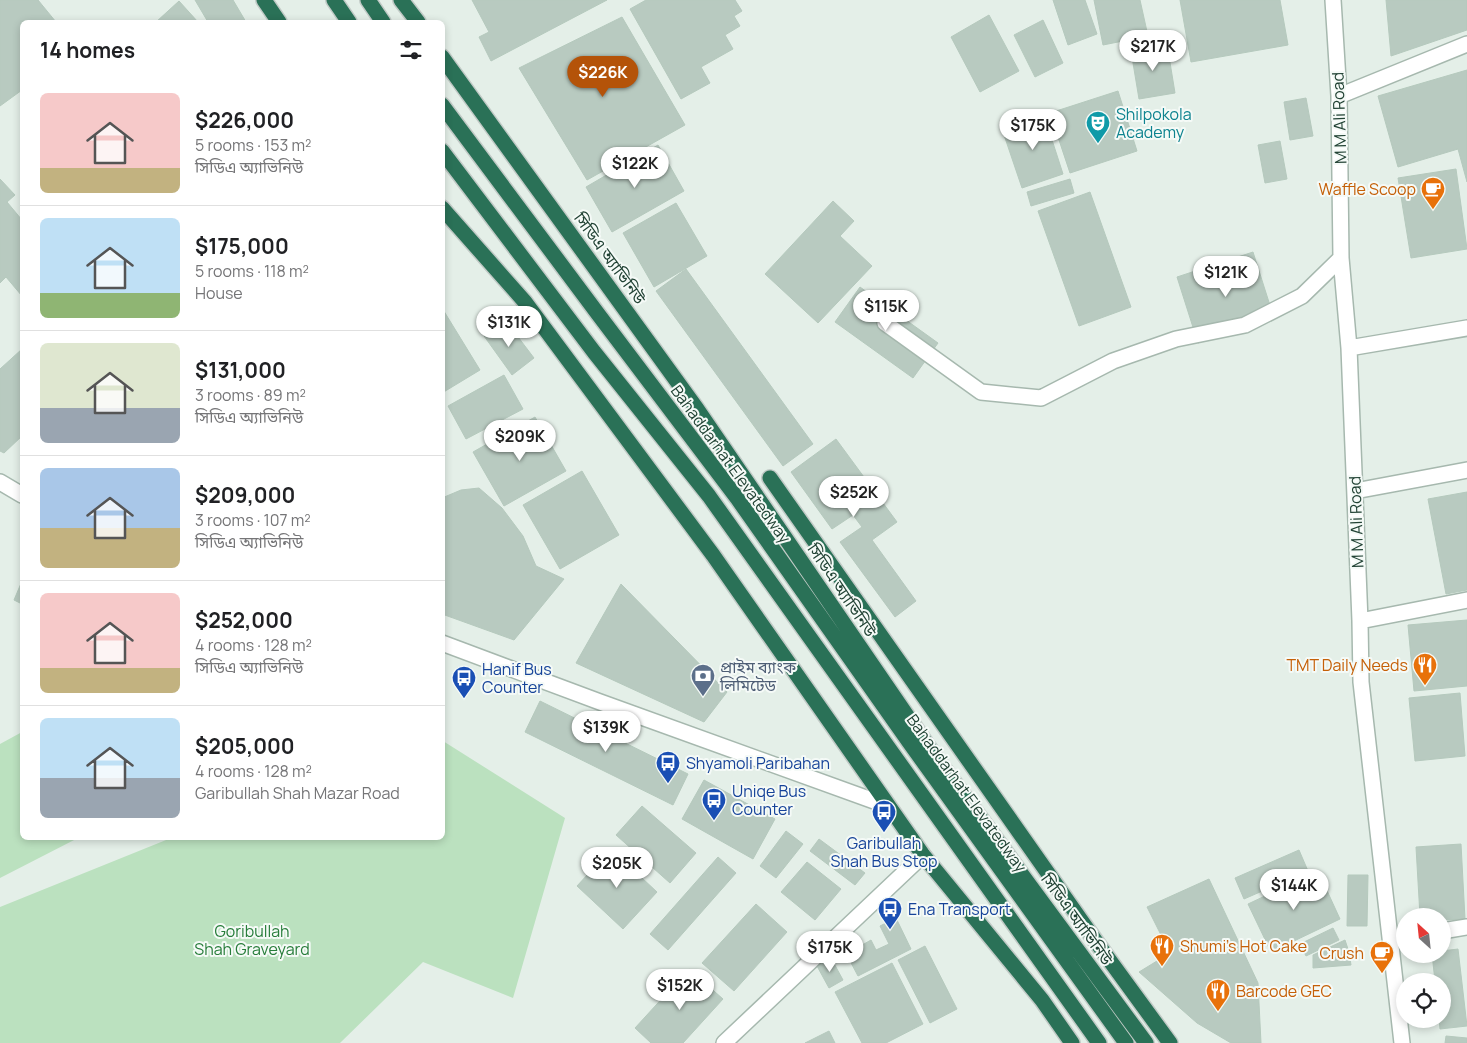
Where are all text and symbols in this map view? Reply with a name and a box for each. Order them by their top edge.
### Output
pin: $217K [1118,30,1188,72]
text: $217K [1130,35,1176,57]
text: 14 homes [40,36,135,64]
icon: filters [397,36,425,64]
pin: $226K [568,56,638,98]
text: $226K [578,61,628,83]
street label: M M Ali Road [1326,72,1352,164]
place label: Shilpokola Academy [1116,103,1192,143]
text: $226,000 [195,106,294,134]
pin: $175K [998,108,1068,151]
theatre icon: Shilpokola Academy [1085,110,1111,144]
icon: home [80,113,140,173]
text: $175K [1010,114,1056,136]
text: 5 rooms · 153 m² [195,134,311,156]
pin: $122K [600,146,670,189]
text: $122K [612,152,658,174]
text: সিডিএ অ্যাভিনিউ [195,156,303,178]
cafe icon: Waffle Scoop [1420,176,1446,210]
place label: Waffle Scoop [1319,178,1416,200]
street label: সিডিএ অ্যাভিনিউ [569,207,651,309]
text: $175,000 [195,232,289,260]
icon: home [80,238,140,298]
pin: $121K [1191,256,1261,298]
text: 5 rooms · 118 m² [195,260,309,282]
text: $121K [1204,261,1248,283]
text: House [195,282,243,304]
pin: $115K [851,290,921,332]
text: $115K [864,295,908,317]
pin: $131K [474,306,544,348]
text: $131K [487,311,531,333]
text: $131,000 [195,356,286,384]
icon: home [80,363,140,423]
street label: Bahaddarhat Elevatedway [666,380,796,548]
text: 3 rooms · 89 m² [195,384,306,406]
text: সিডিএ অ্যাভিনিউ [195,406,303,428]
pin: $209K [485,420,555,462]
text: $209K [495,425,545,447]
pin: $252K [819,476,889,518]
street label: M M Ali Road [1343,476,1369,568]
text: $209,000 [195,481,295,509]
text: $252K [830,481,878,503]
icon: home [80,488,140,548]
text: 3 rooms · 107 m² [195,509,311,531]
text: সিডিএ অ্যাভিনিউ [195,531,303,553]
street label: সিডিএ অ্যাভিনিউ [802,538,882,642]
text: $252,000 [195,606,293,634]
icon: home [80,613,140,673]
text: 4 rooms · 128 m² [195,634,312,656]
restaurant icon: TMT Daily Needs [1412,652,1438,686]
place label: TMT Daily Needs [1286,654,1408,676]
text: সিডিএ অ্যাভিনিউ [195,656,303,678]
place label: প্রাইম ব্যাংক লিমিটেড [719,656,797,696]
place label: Hanif Bus Counter [482,658,552,698]
bank icon: প্রাইম ব্যাংক লিমিটেড [690,663,716,697]
bus stop icon: Hanif Bus Counter [451,665,477,699]
street label: Bahaddarhat Elevatedway [902,709,1032,877]
pin: $139K [571,710,641,753]
text: $139K [583,716,629,738]
text: $205,000 [195,732,295,760]
icon: home [80,738,140,798]
bus stop icon: Shyamoli Paribahan [655,750,681,784]
place label: Shyamoli Paribahan [686,752,830,774]
text: 4 rooms · 128 m² [195,760,312,782]
place label: Uniqe Bus Counter [732,780,806,820]
text: Garibullah Shah Mazar Road [195,782,400,804]
bus stop icon: Uniqe Bus Counter [701,787,727,821]
bus stop icon: Garibullah Shah Bus Stop [871,799,897,833]
place label: Garibullah Shah Bus Stop [831,832,937,872]
pin: $205K [582,846,652,889]
text: $205K [592,852,642,874]
street label: সিডিএ অ্যাভিনিউ [1036,868,1118,970]
pin: $144K [1259,868,1329,911]
text: $144K [1271,874,1317,896]
bus stop icon: Ena Transport [877,896,903,930]
place label: Ena Transport [908,898,1011,920]
north arrow [1396,908,1451,962]
map controls [1396,908,1451,1028]
park label: Goribullah Shah Graveyard [194,920,310,960]
pin: $175K [795,930,865,973]
restaurant icon: Shumi's Hot Cake [1149,933,1175,967]
place label: Shumi's Hot Cake [1180,935,1307,957]
text: $175K [807,936,853,958]
cafe icon: Crush [1369,940,1395,974]
place label: Crush [1319,942,1364,964]
pin: $152K [645,968,715,1011]
button: locate [1396,973,1451,1028]
text: $152K [657,974,703,996]
restaurant icon: Barcode GEC [1205,978,1231,1012]
place label: Barcode GEC [1236,980,1332,1002]

